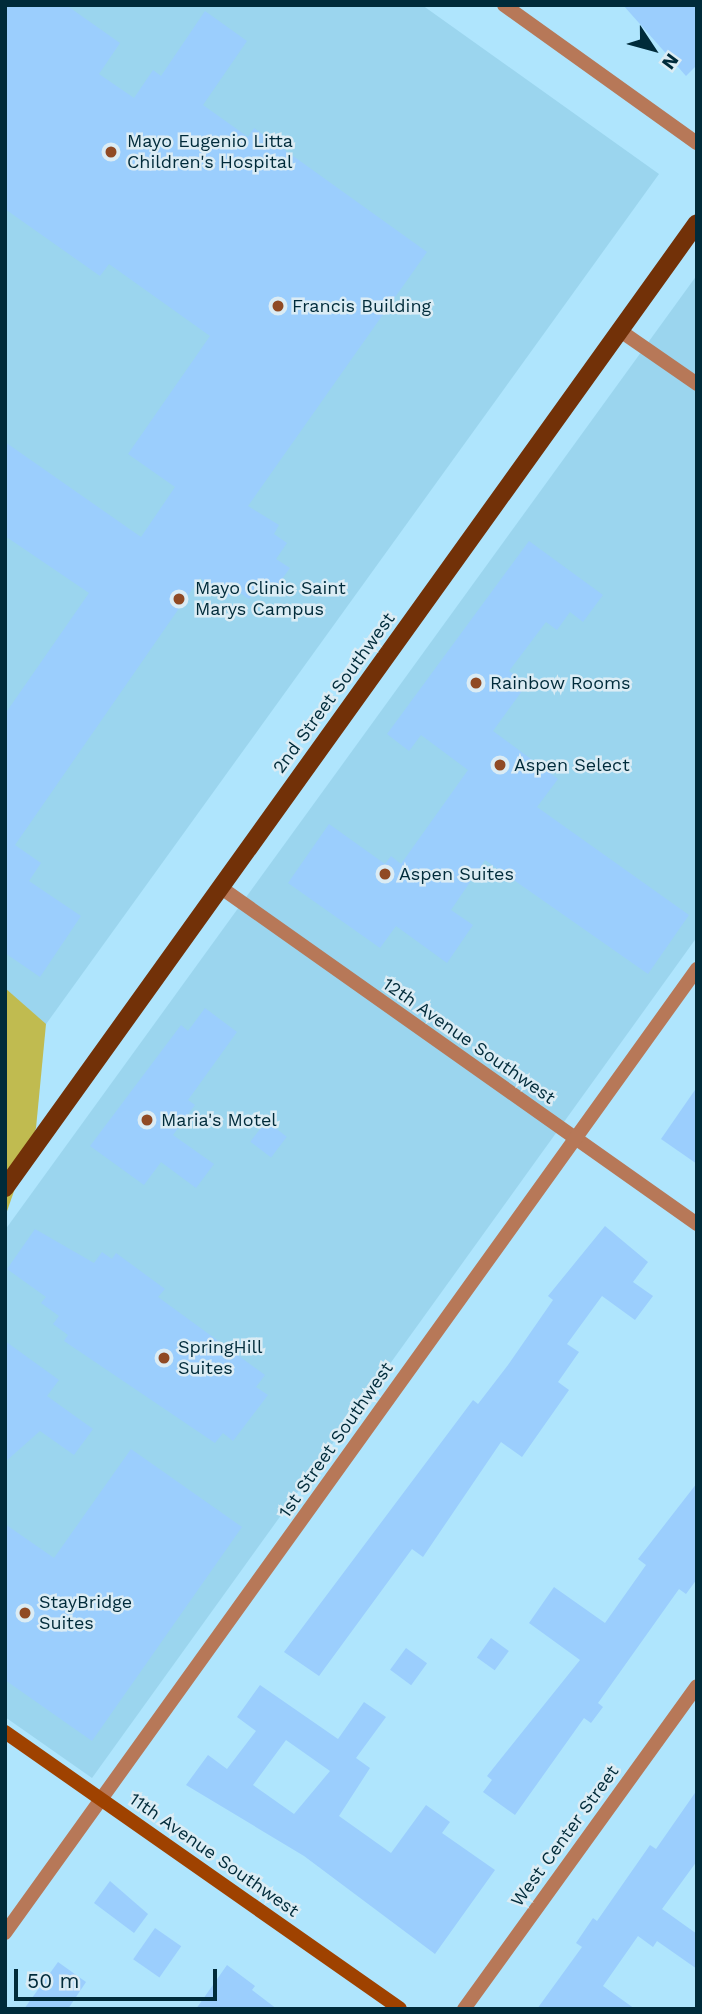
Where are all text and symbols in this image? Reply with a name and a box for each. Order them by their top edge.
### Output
north arrow [618,14,688,84]
text: N [657,49,684,74]
place label: Mayo Eugenio Litta Children's Hospital [127,131,293,174]
marker: Mayo Eugenio Litta Children's Hospital [101,142,121,162]
place label: Francis Building [292,295,431,317]
marker: Francis Building [270,298,286,314]
place label: Mayo Clinic Saint Marys Campus [195,578,346,620]
marker: Mayo Clinic Saint Marys Campus [169,589,189,609]
street label: 2nd Street Southwest [268,608,400,778]
place label: Rainbow Rooms [490,672,631,694]
marker: Rainbow Rooms [468,675,484,691]
place label: Aspen Select [514,754,630,776]
marker: Aspen Select [492,757,508,773]
place label: Aspen Suites [399,863,514,885]
marker: Aspen Suites [377,866,393,882]
street label: 12th Avenue Southwest [378,973,560,1109]
place label: Maria's Motel [161,1109,277,1131]
marker: Maria's Motel [139,1112,155,1128]
place label: SpringHill Suites [178,1337,263,1380]
marker: SpringHill Suites [156,1350,172,1366]
street label: 1st Street Southwest [274,1358,398,1522]
place label: StayBridge Suites [39,1592,132,1634]
marker: StayBridge Suites [17,1605,33,1621]
street label: West Center Street [506,1761,624,1911]
street label: 11th Avenue Southwest [125,1788,303,1922]
scale bar [18,1954,220,1998]
text: 50 m [27,1968,79,1993]

